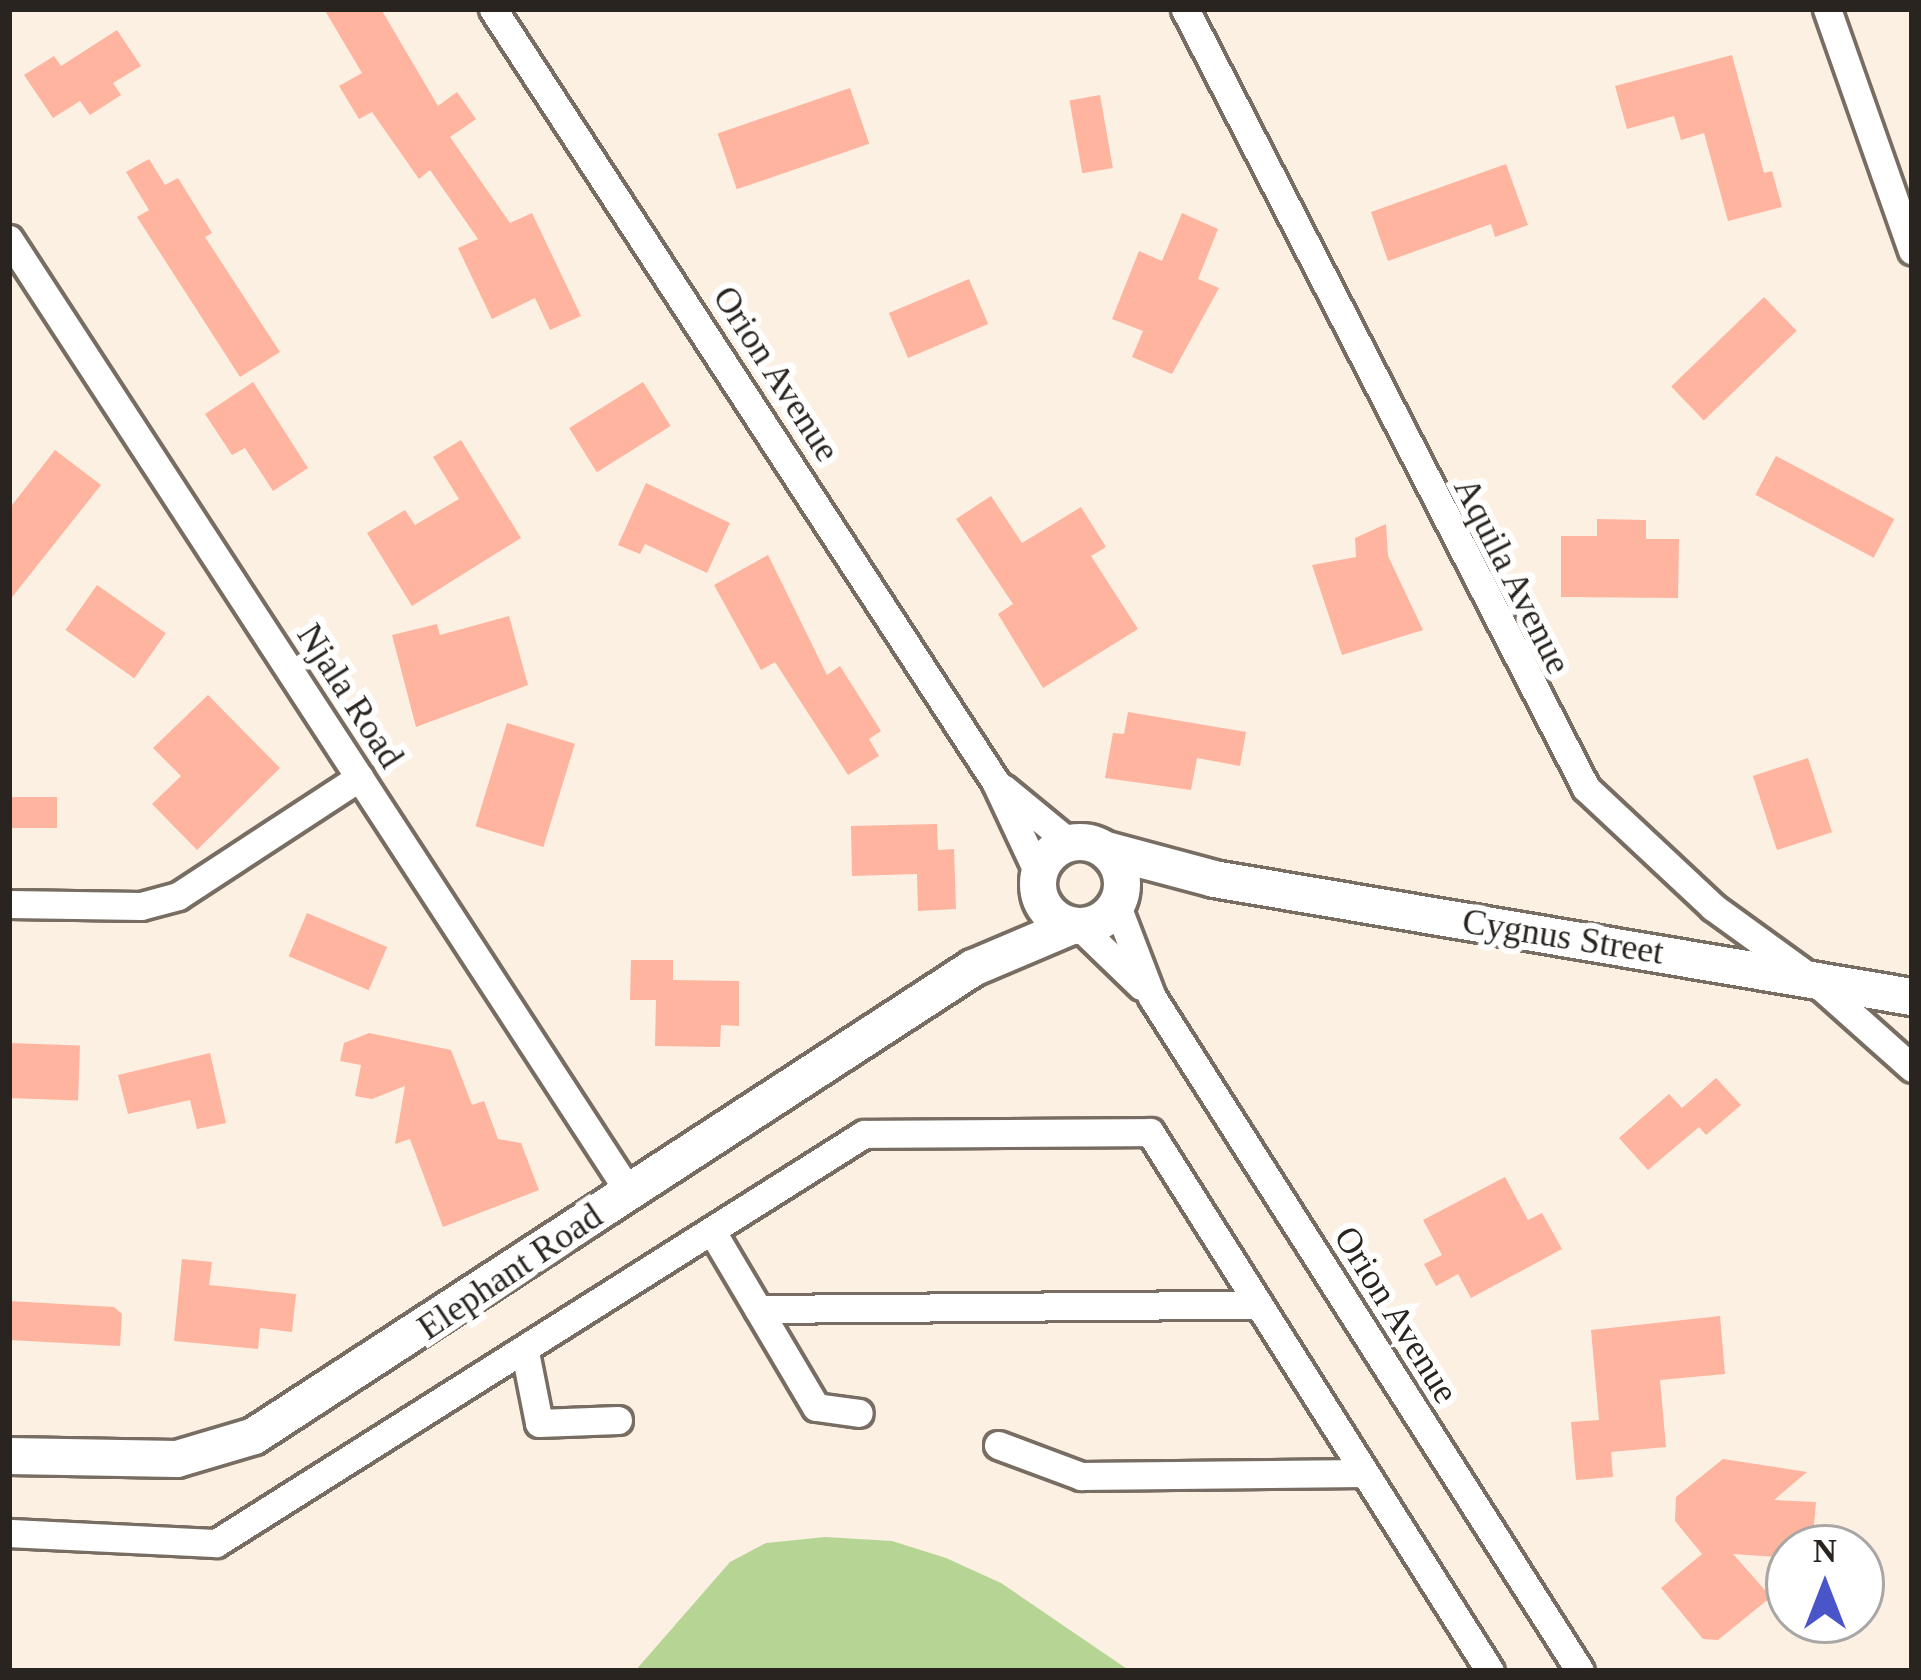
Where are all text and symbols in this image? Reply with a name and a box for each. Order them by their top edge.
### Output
street label: Orion Avenue [703,277,849,471]
street label: Aquila Avenue [1444,470,1580,682]
street label: Njala Road [288,616,412,776]
street label: Cygnus Street [1459,900,1667,974]
street label: Elephant Road [410,1195,610,1349]
street label: Orion Avenue [1324,1218,1468,1412]
north arrow [1765,1524,1885,1644]
text: N [1813,1533,1837,1569]

